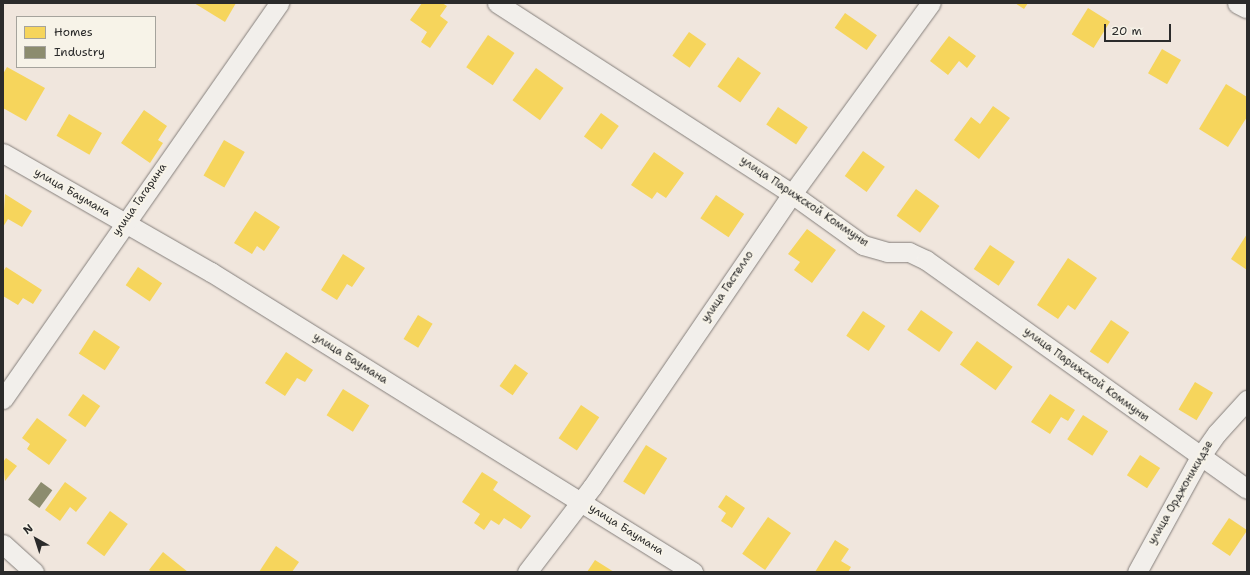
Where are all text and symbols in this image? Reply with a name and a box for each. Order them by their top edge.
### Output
legend [16,16,156,68]
scale bar [1106,16,1173,42]
text: 20 m [1111,23,1142,39]
text: Homes [54,24,93,40]
text: Industry [54,44,105,60]
street label: улица Парижской Коммуны [737,154,871,250]
street label: улица Гагарина [110,161,170,239]
street label: улица Баумана [32,166,112,220]
street label: улица Гастелло [699,249,757,325]
street label: улица Парижской Коммуны [1021,325,1151,425]
street label: улица Баумана [310,331,390,387]
street label: улица Орджоникидзе [1146,439,1216,547]
street label: улица Баумана [586,502,666,558]
north arrow [16,519,56,559]
text: N [20,521,36,538]

